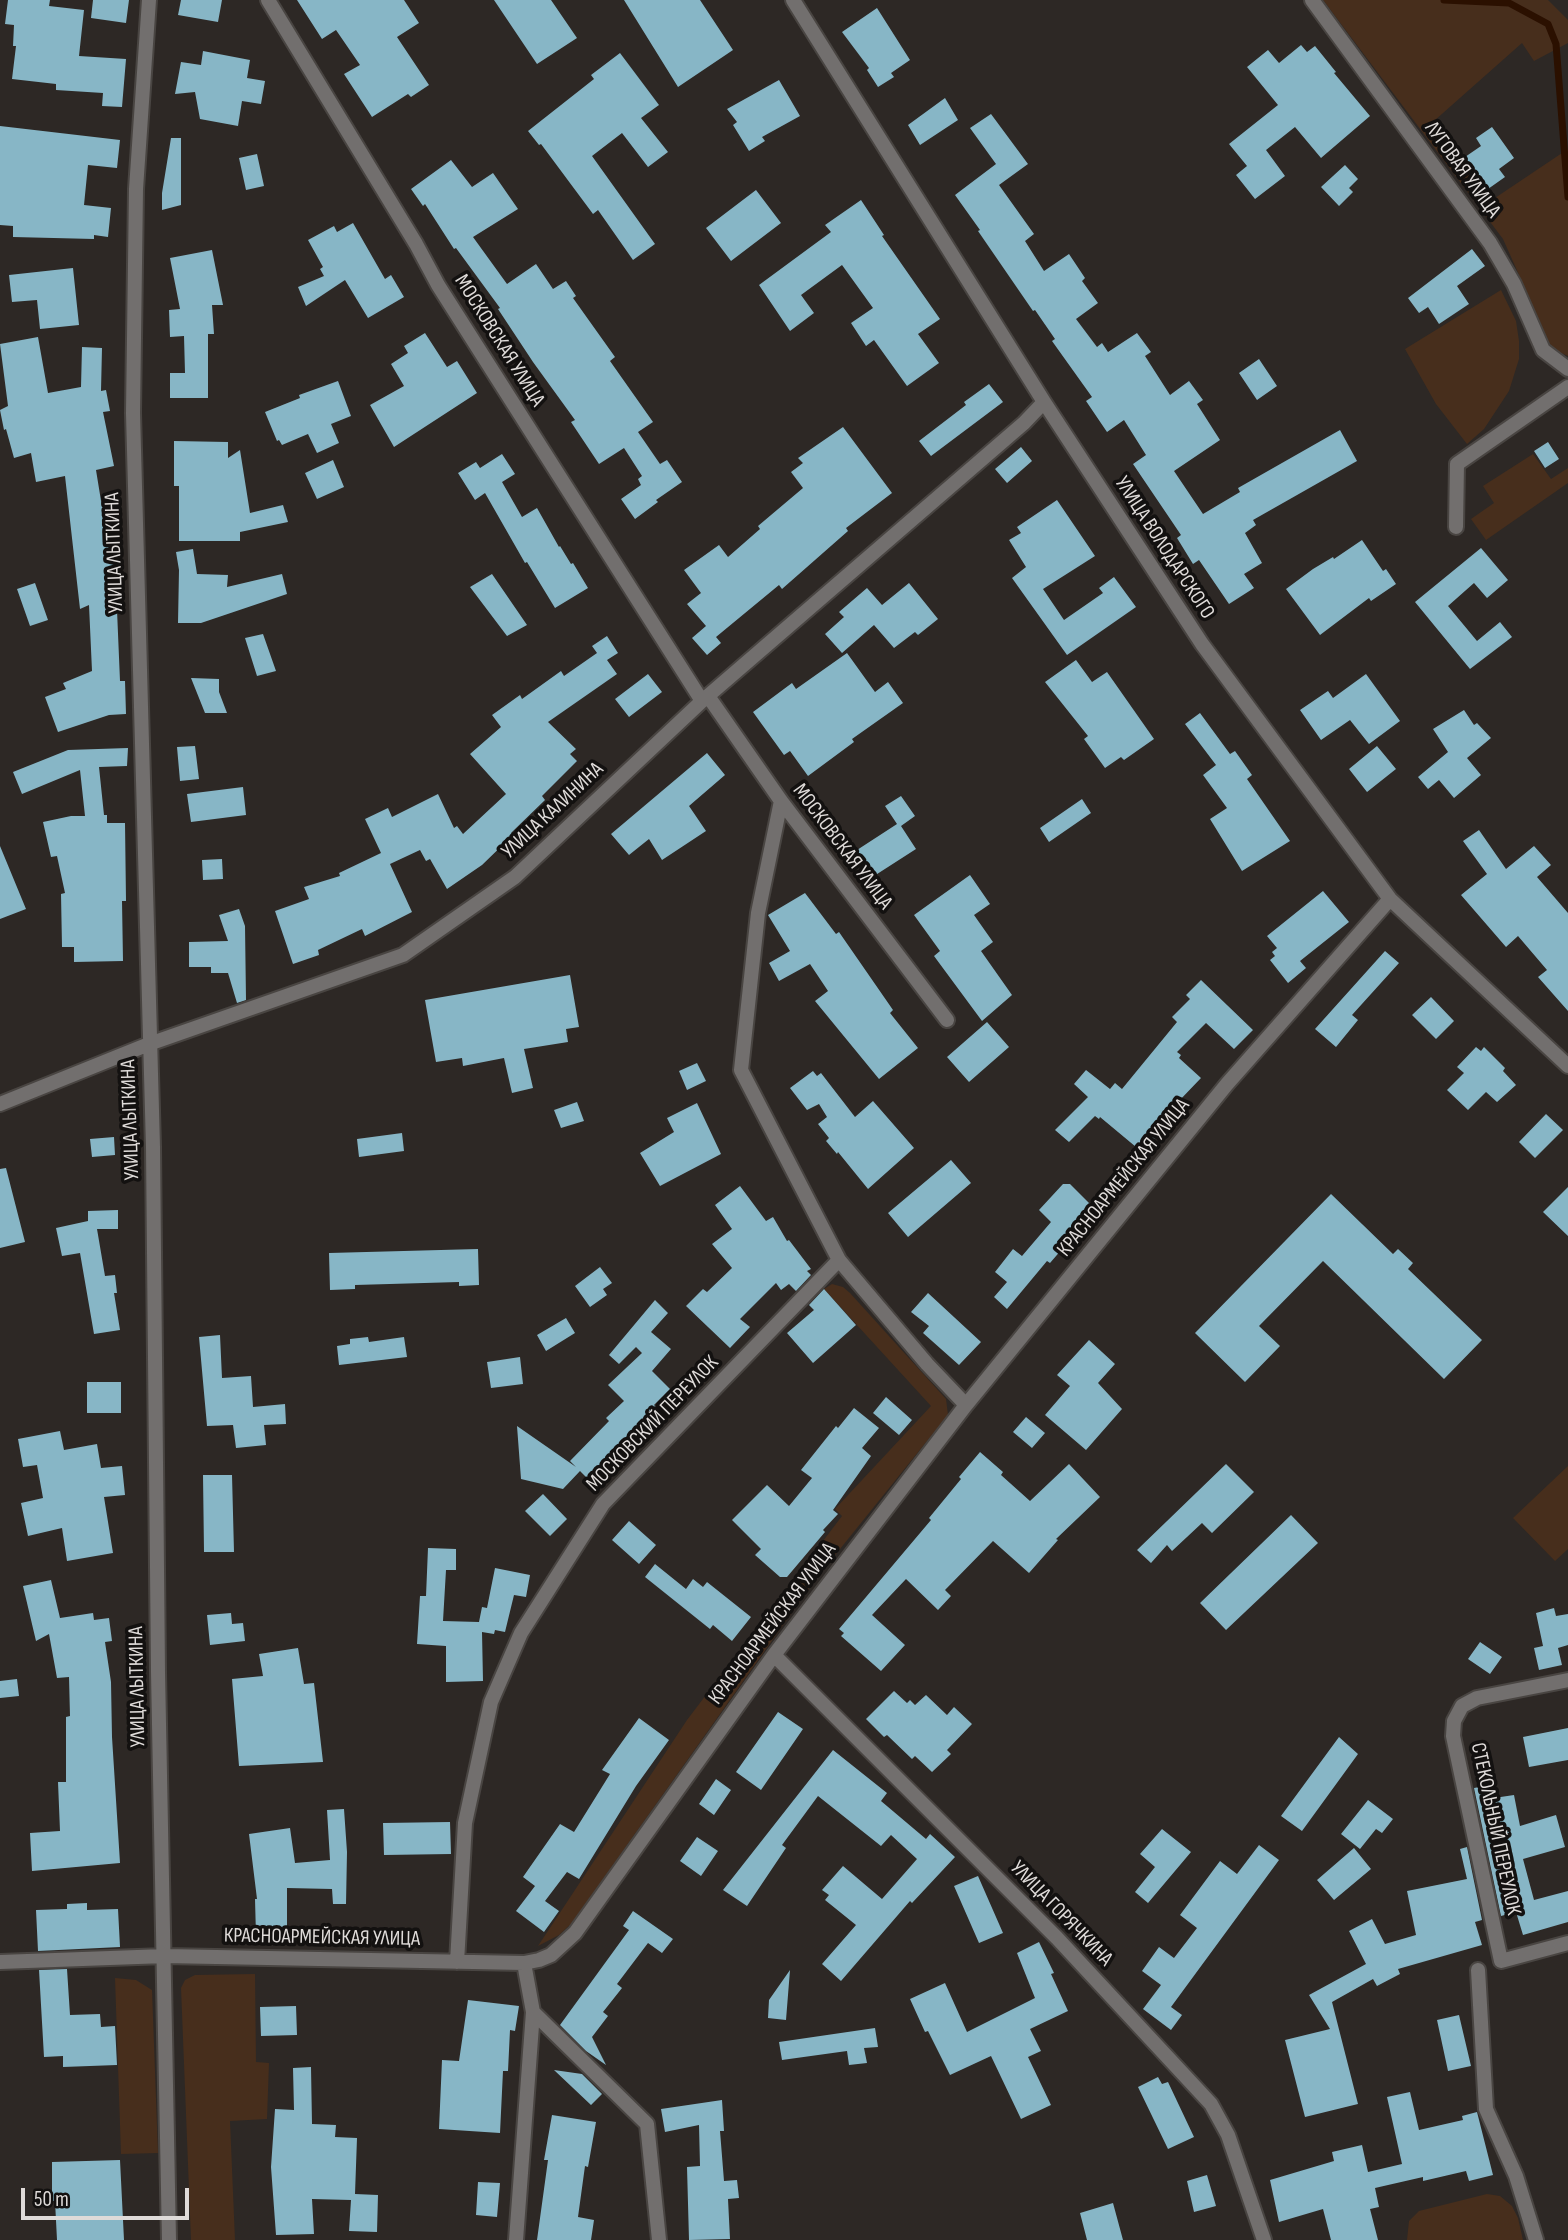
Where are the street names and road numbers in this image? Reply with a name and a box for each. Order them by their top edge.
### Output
street label: ЛУГОВАЯ УЛИЦА [1419,117,1505,223]
street label: МОСКОВСКАЯ УЛИЦА [448,270,550,412]
street label: УЛИЦА ВОЛОДАРСКОГО [1109,472,1219,624]
street label: УЛИЦА ЛЫТКИНА [100,492,130,614]
street label: УЛИЦА КАЛИНИНА [497,757,609,865]
street label: МОСКОВСКАЯ УЛИЦА [787,779,897,915]
street label: УЛИЦА ЛЫТКИНА [116,1059,146,1181]
street label: КРАСНОАРМЕЙСКАЯ УЛИЦА [1052,1094,1196,1262]
street label: МОСКОВСКИЙ ПЕРЕУЛОК [582,1351,724,1497]
street label: КРАСНОАРМЕЙСКАЯ УЛИЦА [704,1538,842,1710]
street label: УЛИЦА ЛЫТКИНА [124,1626,152,1748]
street label: СТЕКОЛЬНЫЙ ПЕРЕУЛОК [1464,1740,1526,1918]
street label: УЛИЦА ГОРЯЧКИНА [1004,1856,1118,1972]
street label: КРАСНОАРМЕЙСКАЯ УЛИЦА [224,1924,420,1952]

